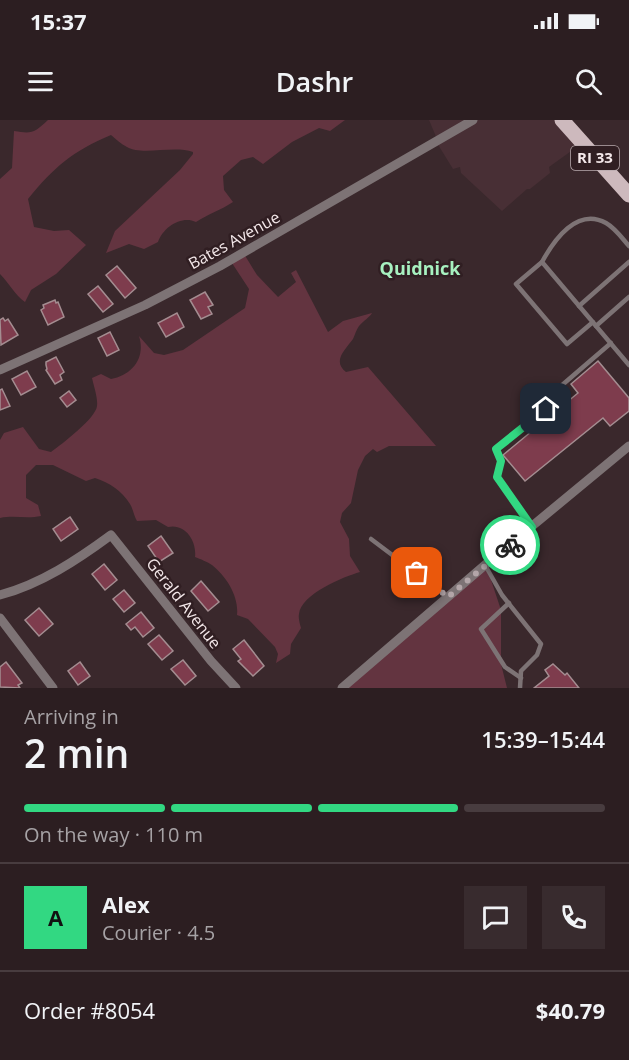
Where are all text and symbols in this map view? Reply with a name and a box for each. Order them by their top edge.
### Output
text: 15:37 [30,6,87,36]
text: Dashr [276,63,353,100]
icon: menu [24,65,57,98]
icon: search [572,65,605,98]
road number: RI 33 [571,146,619,170]
street label: Bates Avenue [184,206,284,274]
district label: Quidnick [380,256,461,280]
pin [520,383,571,434]
icon: home [529,392,562,425]
courier [480,515,540,575]
icon: bike [494,529,527,562]
pin [391,547,442,598]
street label: Gerald Avenue [142,553,226,653]
icon: bag [400,556,433,589]
text: Arriving in [24,703,119,730]
text: 15:39–15:44 [481,724,605,754]
text: 2 min [24,726,129,779]
text: On the way · 110 m [24,821,203,848]
button: chat [464,886,527,949]
button: phone [542,886,605,949]
text: Alex [102,889,150,919]
text: A [48,902,63,932]
text: Courier · 4.5 [102,919,215,946]
text: Order #8054 [24,995,155,1025]
text: $40.79 [536,995,605,1025]

